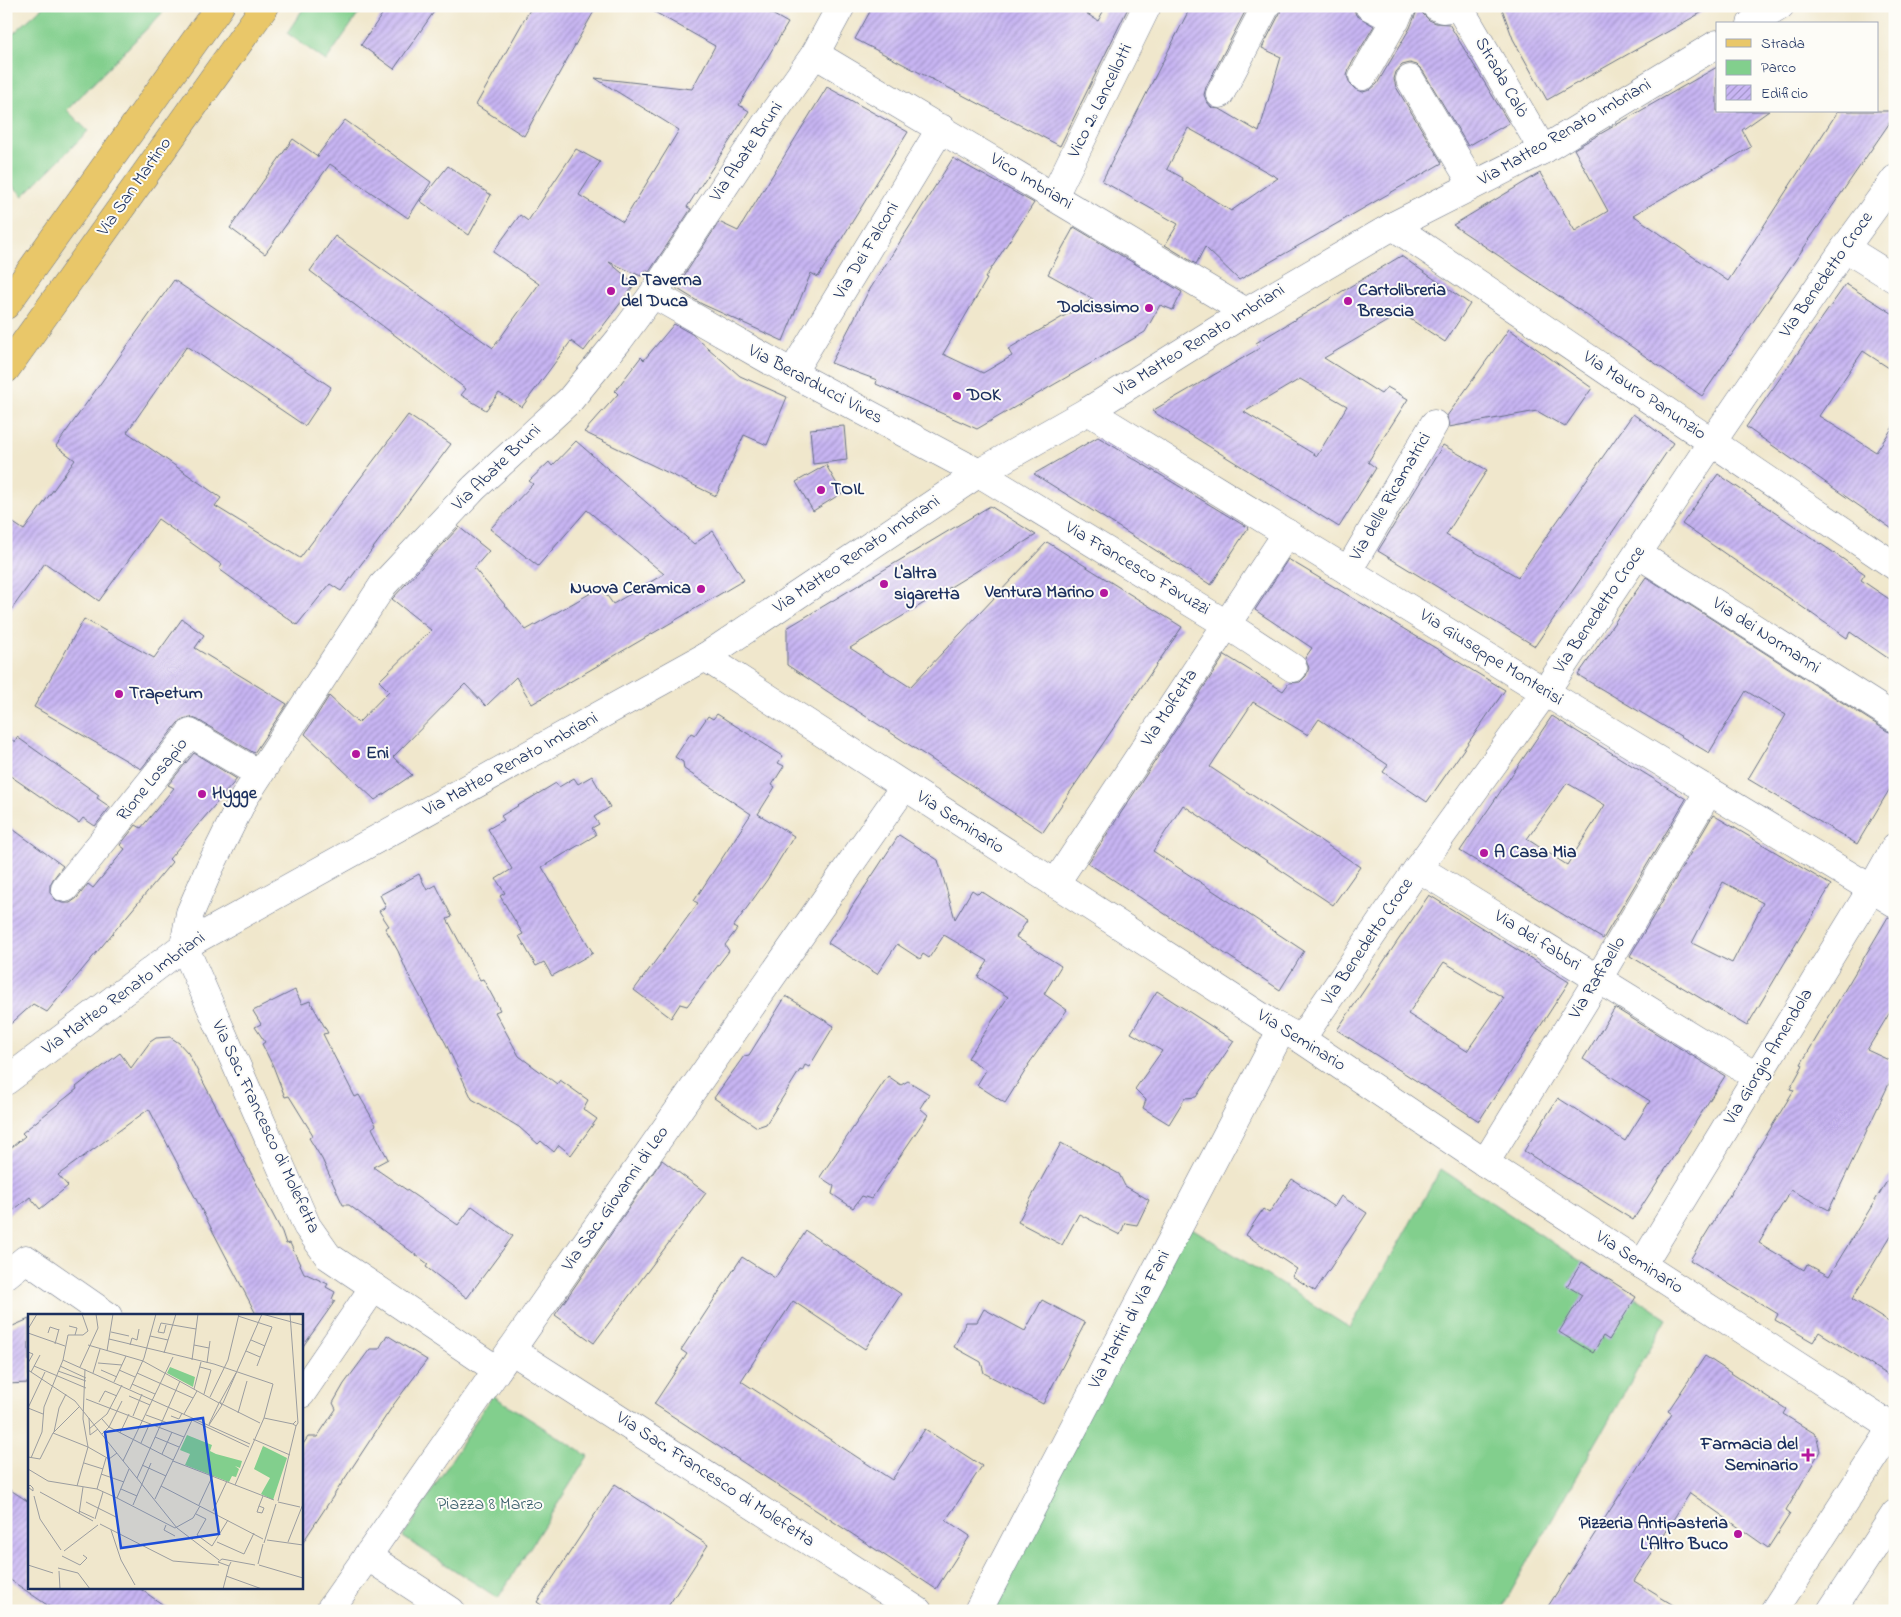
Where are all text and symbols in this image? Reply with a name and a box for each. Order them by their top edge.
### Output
legend [1716,22,1878,112]
street label: Strada Calò [1467,33,1535,123]
text: Strada [1761,33,1805,55]
street label: Vico 2º Lancellotti [1062,39,1140,163]
text: Parco [1761,57,1796,79]
street label: Via Matteo Renato Imbriani [1473,73,1657,194]
text: Edificio [1761,83,1808,105]
street label: Via Abate Bruni [703,97,790,208]
street label: Via San Martino [91,132,179,242]
street label: Vico Imbriani [984,146,1077,217]
street label: Via Dei Falconi [827,197,906,306]
street label: Via Benedetto Croce [1773,206,1881,344]
place label: La Taverna del Duca [621,268,702,315]
street label: Via Matteo Renato Imbriani [1109,278,1290,405]
place label: Cartolibreria Brescia [1357,278,1446,325]
marker: La Taverna del Duca [605,285,617,297]
place label: Dolcissimo [1057,295,1139,321]
marker: Cartolibreria Brescia [1342,295,1354,307]
marker: Dolcissimo [1143,302,1155,314]
street label: Via Berarducci Vives [742,338,887,432]
street label: Via Mauro Panunzio [1576,344,1711,447]
place label: DOK [966,383,1002,409]
marker: DOK [951,390,963,402]
street label: Via Abate Bruni [446,418,548,518]
street label: Via delle Ricamatrici [1343,428,1438,567]
place label: TOIL [831,477,864,503]
marker: TOIL [815,484,827,496]
street label: Via Matteo Renato Imbriani [768,489,946,621]
street label: Via Francesco Favuzzi [1059,515,1214,623]
street label: Via Benedetto Croce [1547,540,1653,680]
place label: L'altra sigaretta [894,561,960,609]
place label: Nuova Ceramica [570,576,691,602]
marker: L'altra sigaretta [878,578,890,590]
place label: Ventura Marino [984,580,1094,606]
marker: Nuova Ceramica [695,583,707,595]
marker: Ventura Marino [1098,587,1110,599]
street label: Via dei Normanni [1706,591,1825,681]
street label: Via Giuseppe Monterisi [1413,603,1568,713]
street label: Via Molfetta [1135,664,1205,753]
place label: Trapetum [129,681,203,707]
marker: Trapetum [113,688,125,700]
street label: Via Matteo Renato Imbriani [418,706,603,824]
street label: Rione Losapio [111,732,195,828]
place label: Eni [366,741,389,767]
marker: Eni [350,748,362,760]
place label: Hygge [212,781,258,808]
street label: Via Seminario [910,784,1009,861]
marker: Hygge [196,788,208,800]
place label: A Casa Mia [1494,840,1577,866]
marker: A Casa Mia [1478,847,1490,859]
street label: Via Benedetto Croce [1315,872,1421,1012]
street label: Via dei fabbri [1488,903,1585,978]
street label: Via Matteo Renato Imbriani [36,926,211,1063]
street label: Via Raffaello [1562,932,1633,1025]
street label: Via Giorgio Amendola [1717,984,1821,1132]
street label: Via Seminario [1251,1003,1350,1079]
street label: Via Sac. Francesco di Molefetta [204,1015,326,1238]
street label: Via Sac. Giovanni di Leo [555,1121,676,1278]
street label: Via Seminario [1589,1224,1688,1301]
street label: Via Martiri di Via Fani [1082,1246,1178,1395]
inset map [28,1314,302,1590]
street label: Via Sac. Francesco di Molefetta [610,1405,820,1554]
place label: Farmacia del Seminario [1700,1432,1798,1479]
marker: Farmacia del Seminario [1802,1449,1814,1461]
park label: Piazza 8 Marzo [437,1492,543,1518]
place label: Pizzeria Antipasteria L'Altro Buco [1579,1511,1728,1558]
marker: Pizzeria Antipasteria L'Altro Buco [1732,1528,1744,1540]

